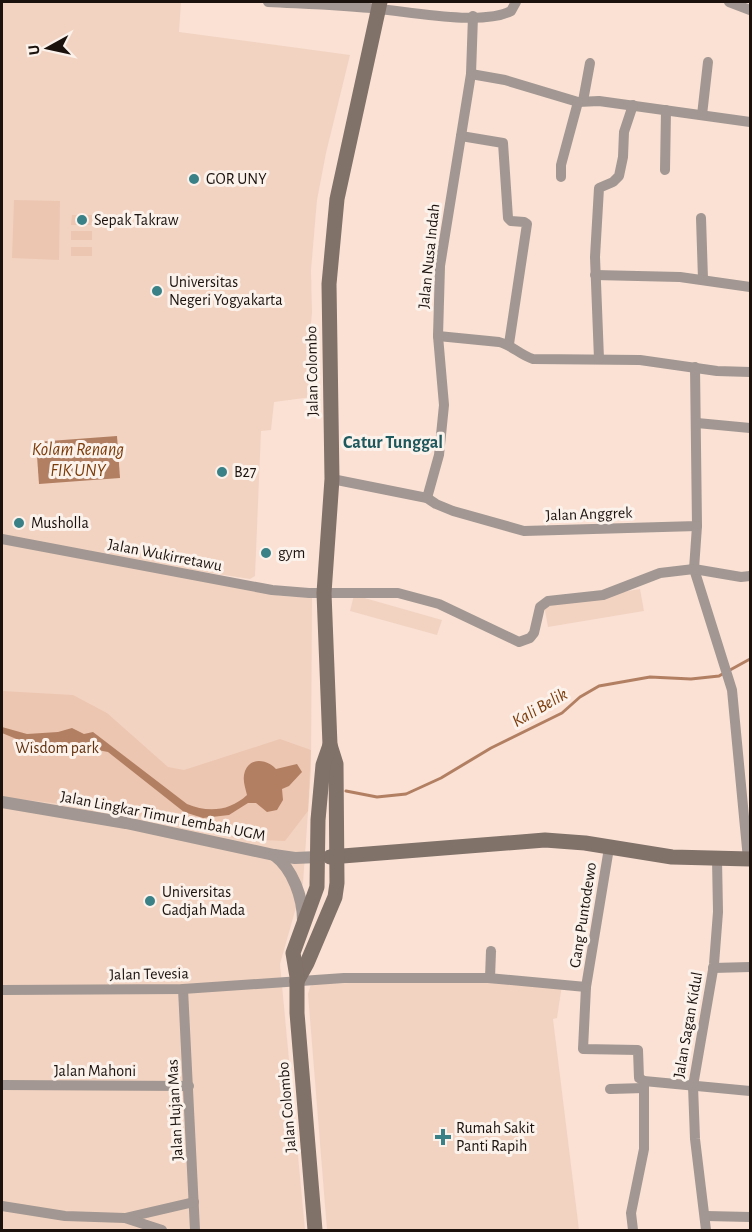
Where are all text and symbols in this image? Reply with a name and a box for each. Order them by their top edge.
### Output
north arrow [18,18,78,78]
text: U [26,44,43,56]
place label: GOR UNY [206,171,267,187]
marker: GOR UNY [187,172,201,186]
street label: Jalan Nusa Indah [416,203,442,309]
place label: Sepak Takraw [94,212,179,228]
marker: Sepak Takraw [75,213,89,227]
place label: Universitas Negeri Yogyakarta [169,274,283,309]
marker: Universitas Negeri Yogyakarta [150,284,164,298]
street label: Jalan Colombo [303,325,321,416]
district label: Catur Tunggal [343,434,443,452]
water label: Kolam Renang FIK UNY [32,441,124,480]
place label: B27 [234,464,257,480]
marker: B27 [215,465,229,479]
street label: Jalan Anggrek [545,504,633,524]
place label: Musholla [31,515,89,531]
marker: Musholla [12,516,26,530]
street label: Jalan Wukirretawu [107,536,223,574]
place label: gym [278,545,305,562]
marker: gym [259,546,273,560]
water label: Kali Belik [509,685,571,731]
park label: Wisdom park [15,740,99,756]
street label: Jalan Lingkar Timur Lembah UGM [59,788,267,844]
street label: Gang Puntodewo [567,861,599,969]
place label: Universitas Gadjah Mada [162,884,245,919]
marker: Universitas Gadjah Mada [143,894,157,908]
street label: Jalan Tevesia [109,965,189,983]
street label: Jalan Sagan Kidul [671,971,705,1079]
street label: Jalan Hujan Mas [164,1059,187,1161]
street label: Jalan Colombo [275,1061,299,1153]
street label: Jalan Mahoni [54,1063,136,1079]
place label: Rumah Sakit Panti Rapih [456,1120,535,1154]
marker: Rumah Sakit Panti Rapih [434,1128,452,1146]

